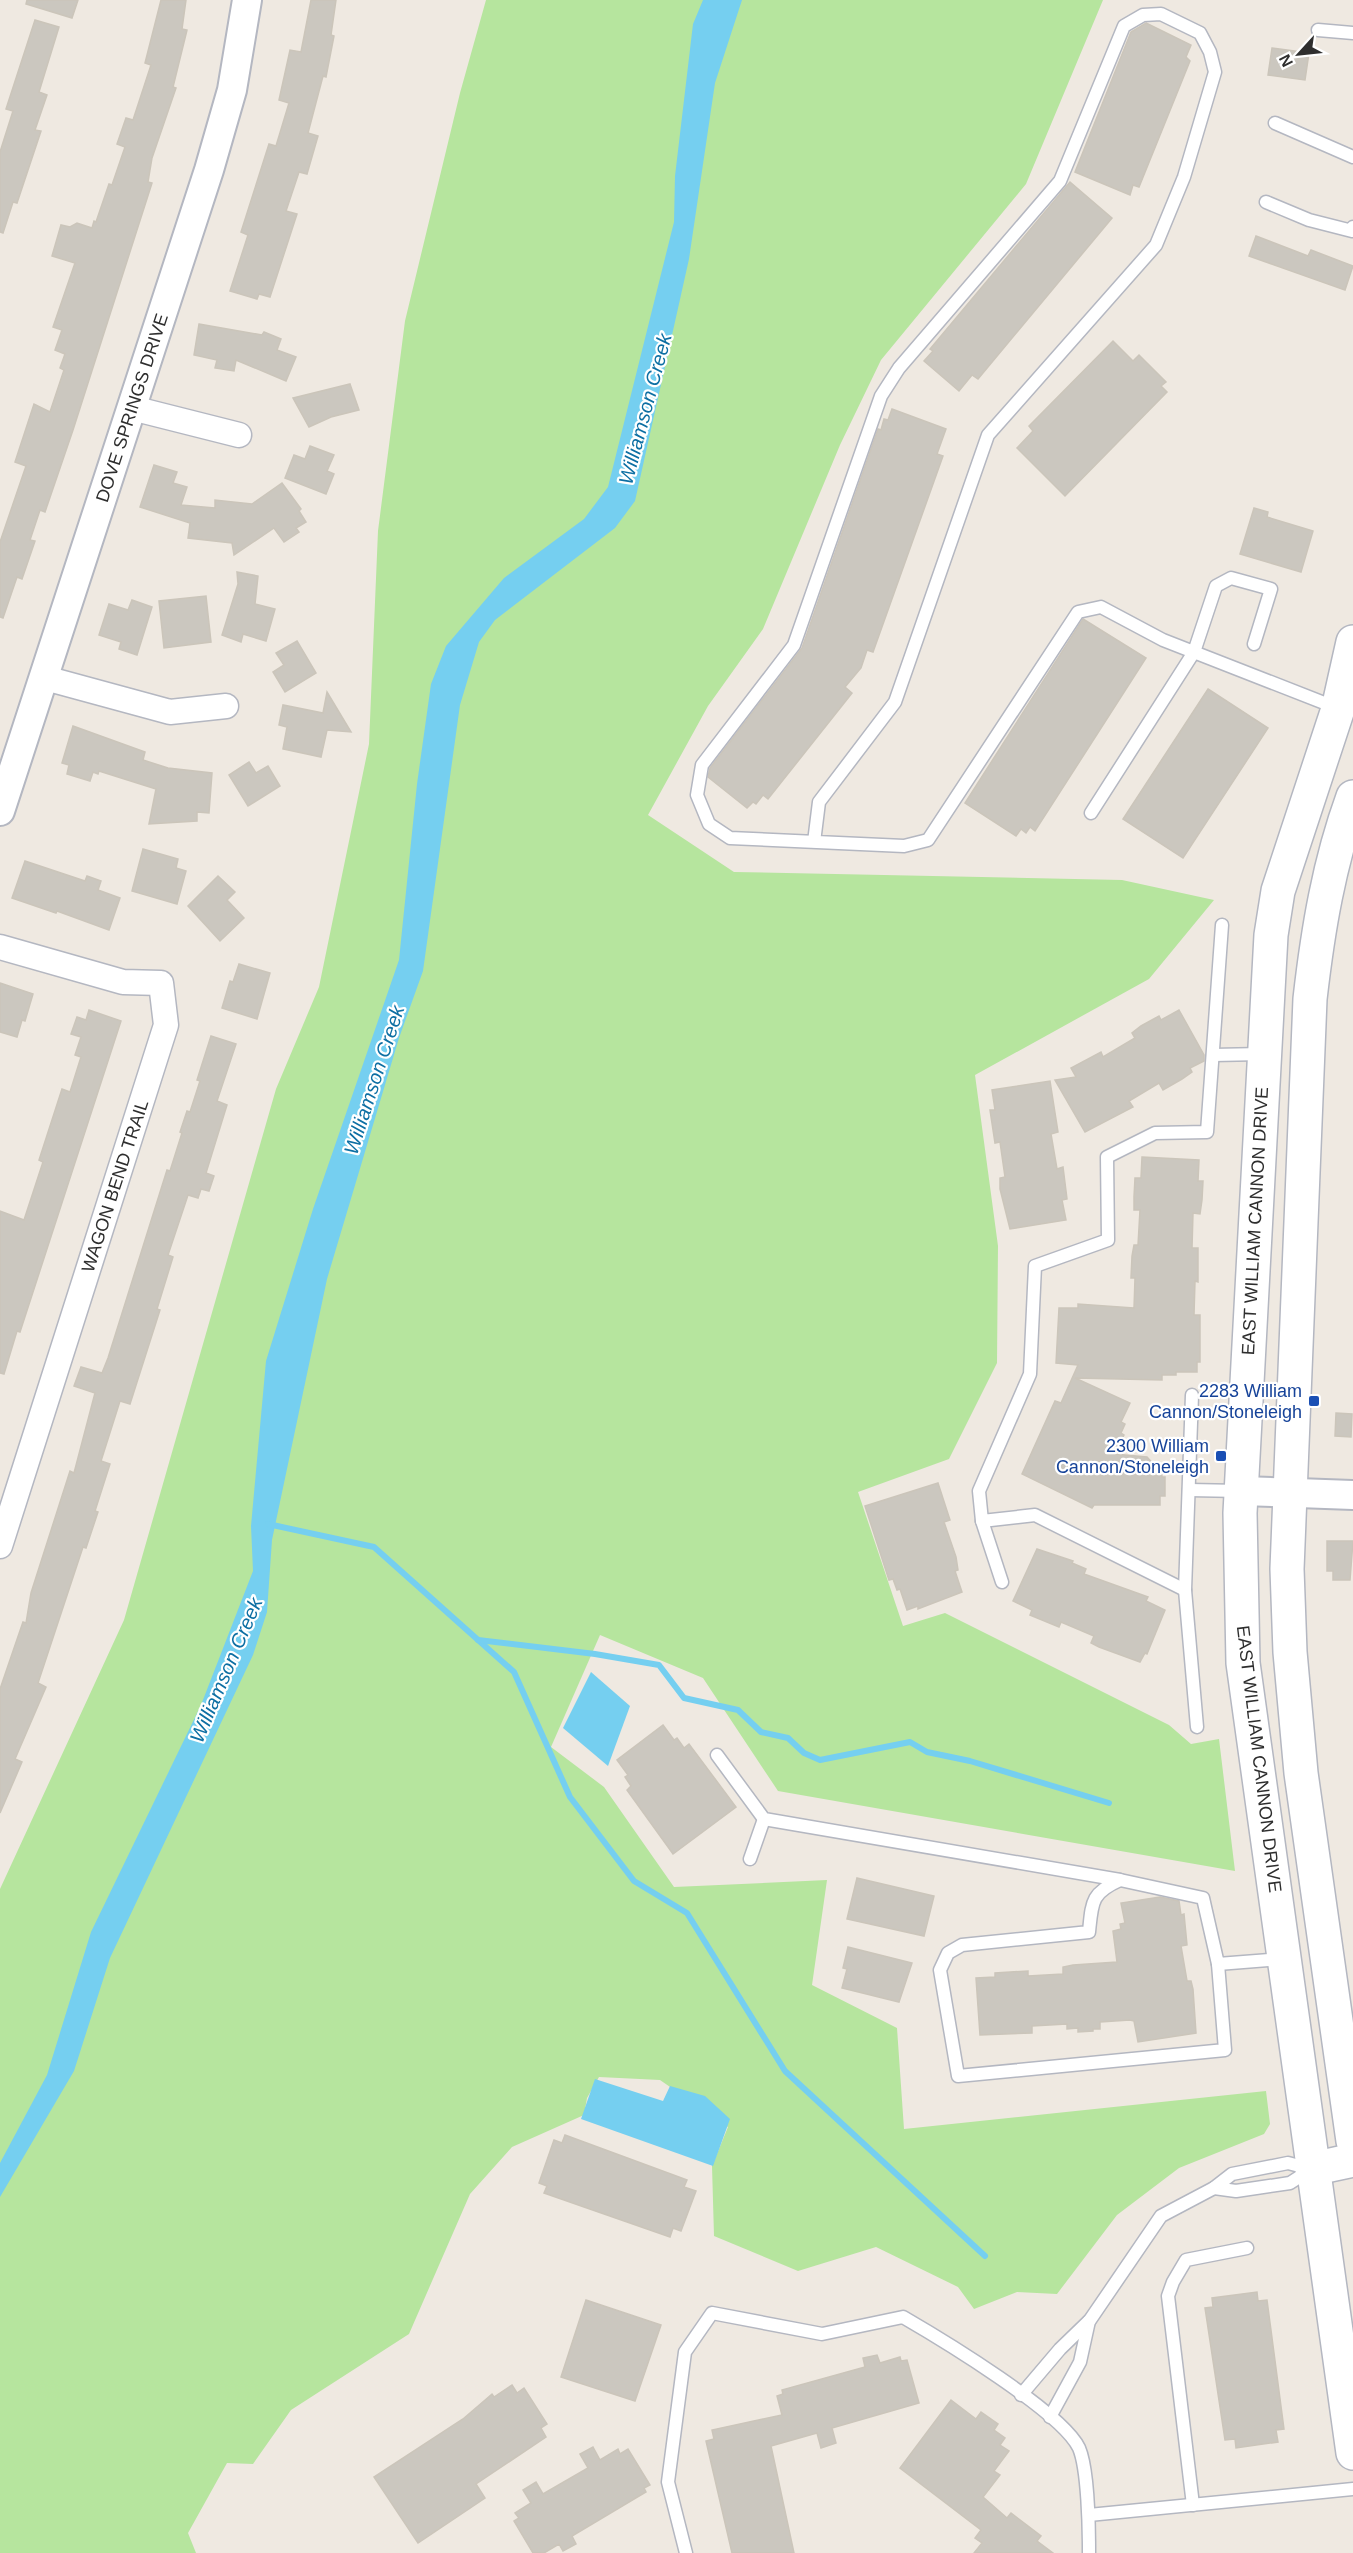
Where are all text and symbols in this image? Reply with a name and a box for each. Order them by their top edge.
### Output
north arrow [1269,24,1329,84]
text: N [1276,52,1296,70]
street label: DOVE SPRINGS DRIVE [92,311,172,505]
water label: Williamson Creek [614,330,676,487]
water label: Williamson Creek [340,1002,409,1157]
street label: EAST WILLIAM CANNON DRIVE [1238,1086,1272,1356]
street label: WAGON BEND TRAIL [78,1097,152,1275]
place label: 2283 William Cannon/Stoneleigh [1149,1381,1302,1422]
marker: 2283 William Cannon/Stoneleigh [1307,1394,1321,1408]
place label: 2300 William Cannon/Stoneleigh [1056,1436,1209,1477]
marker: 2300 William Cannon/Stoneleigh [1214,1449,1228,1463]
water label: Williamson Creek [186,1593,267,1746]
street label: EAST WILLIAM CANNON DRIVE [1233,1624,1285,1894]

